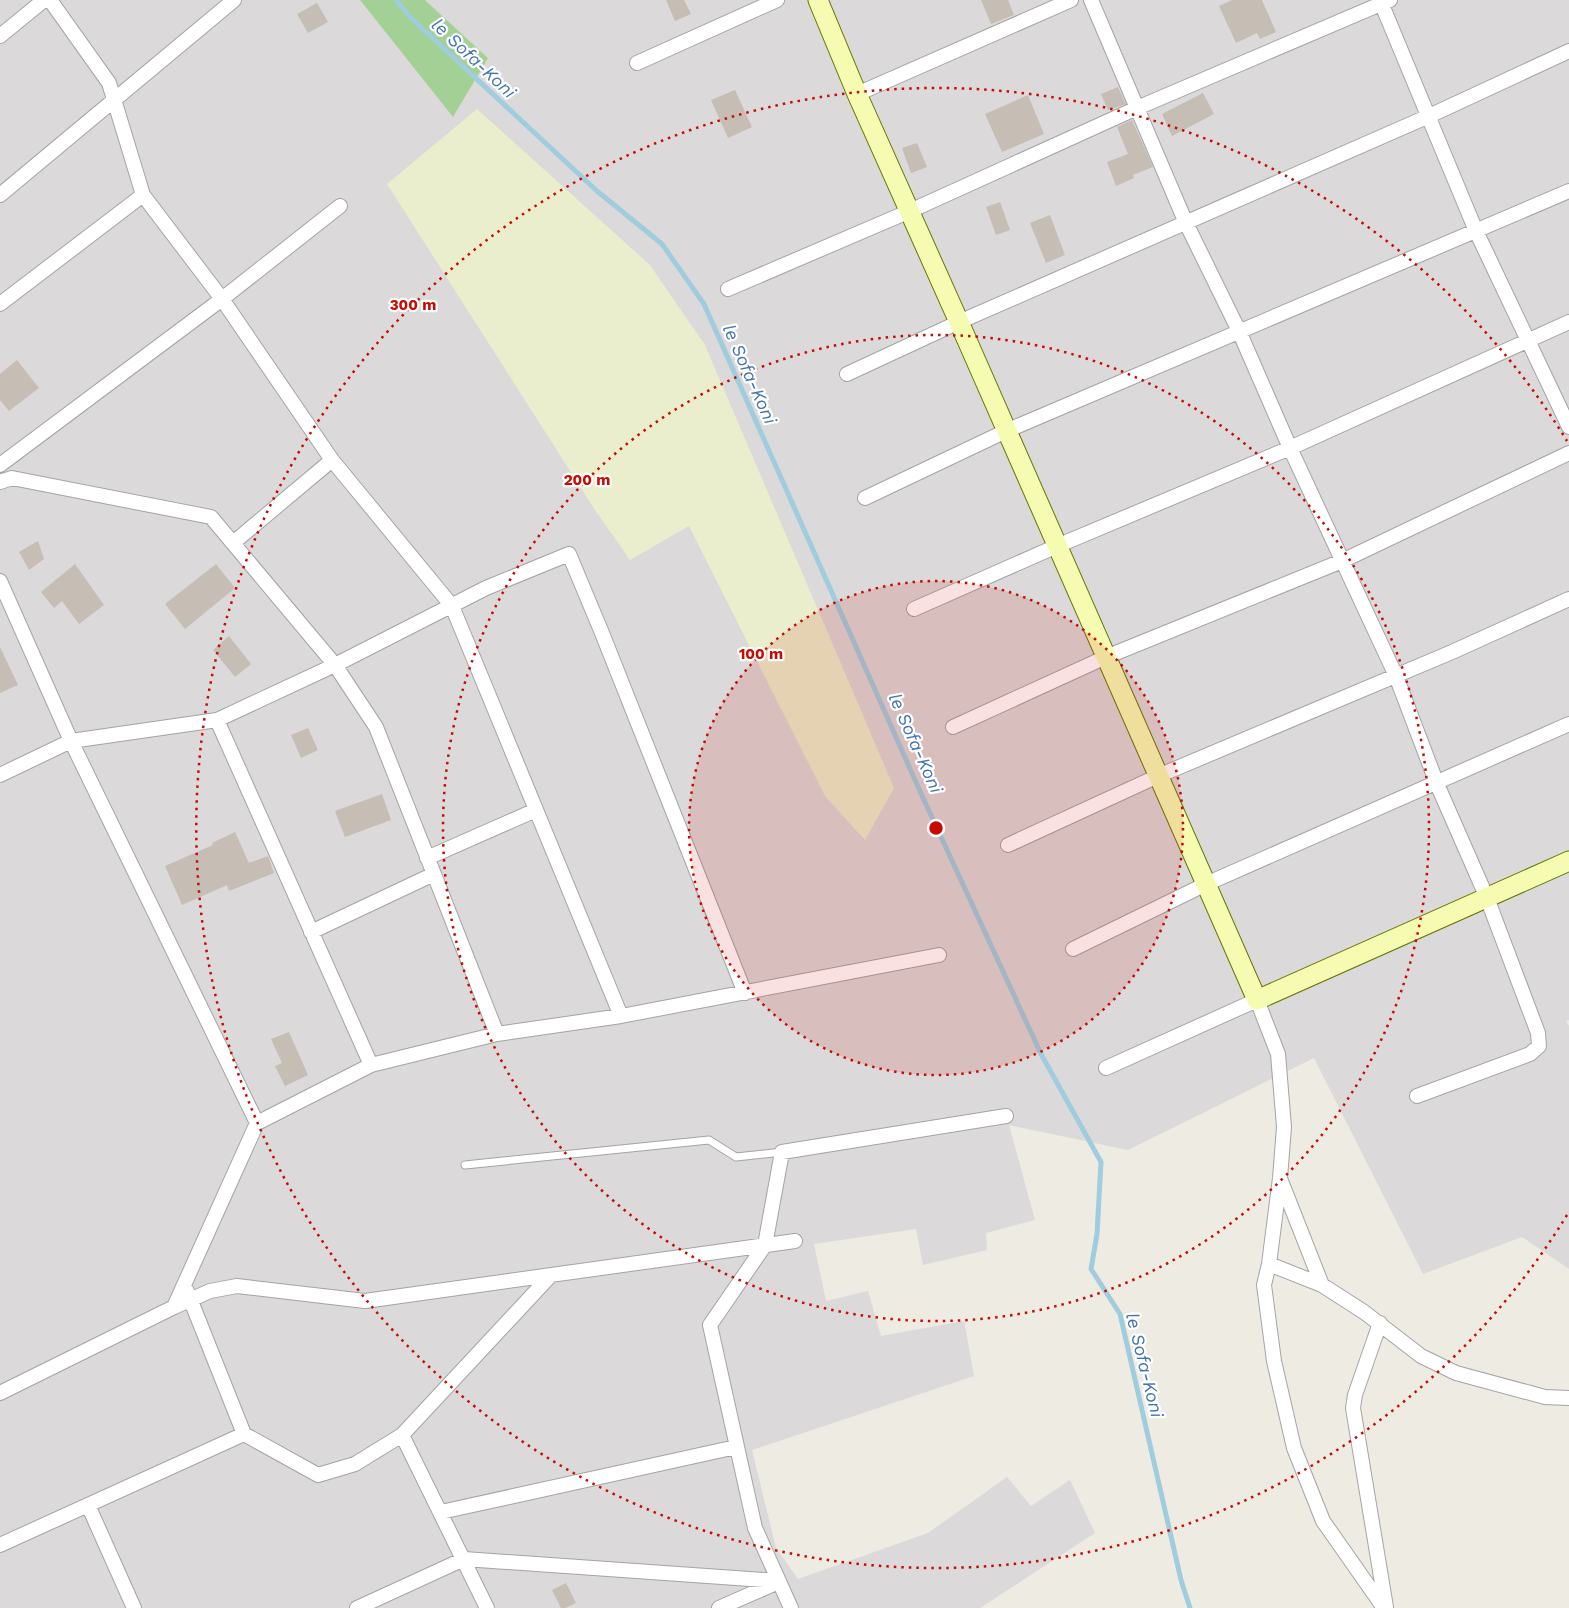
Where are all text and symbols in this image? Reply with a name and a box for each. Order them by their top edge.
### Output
water label: le Sofa-Koni [428,14,521,103]
text: 300 m [390,296,436,314]
water label: le Sofa-Koni [719,321,782,428]
text: 200 m [564,471,610,489]
text: 100 m [739,645,783,663]
water label: le Sofa-Koni [885,690,948,797]
centre of rings [927,819,945,837]
water label: le Sofa-Koni [1122,1310,1168,1421]

